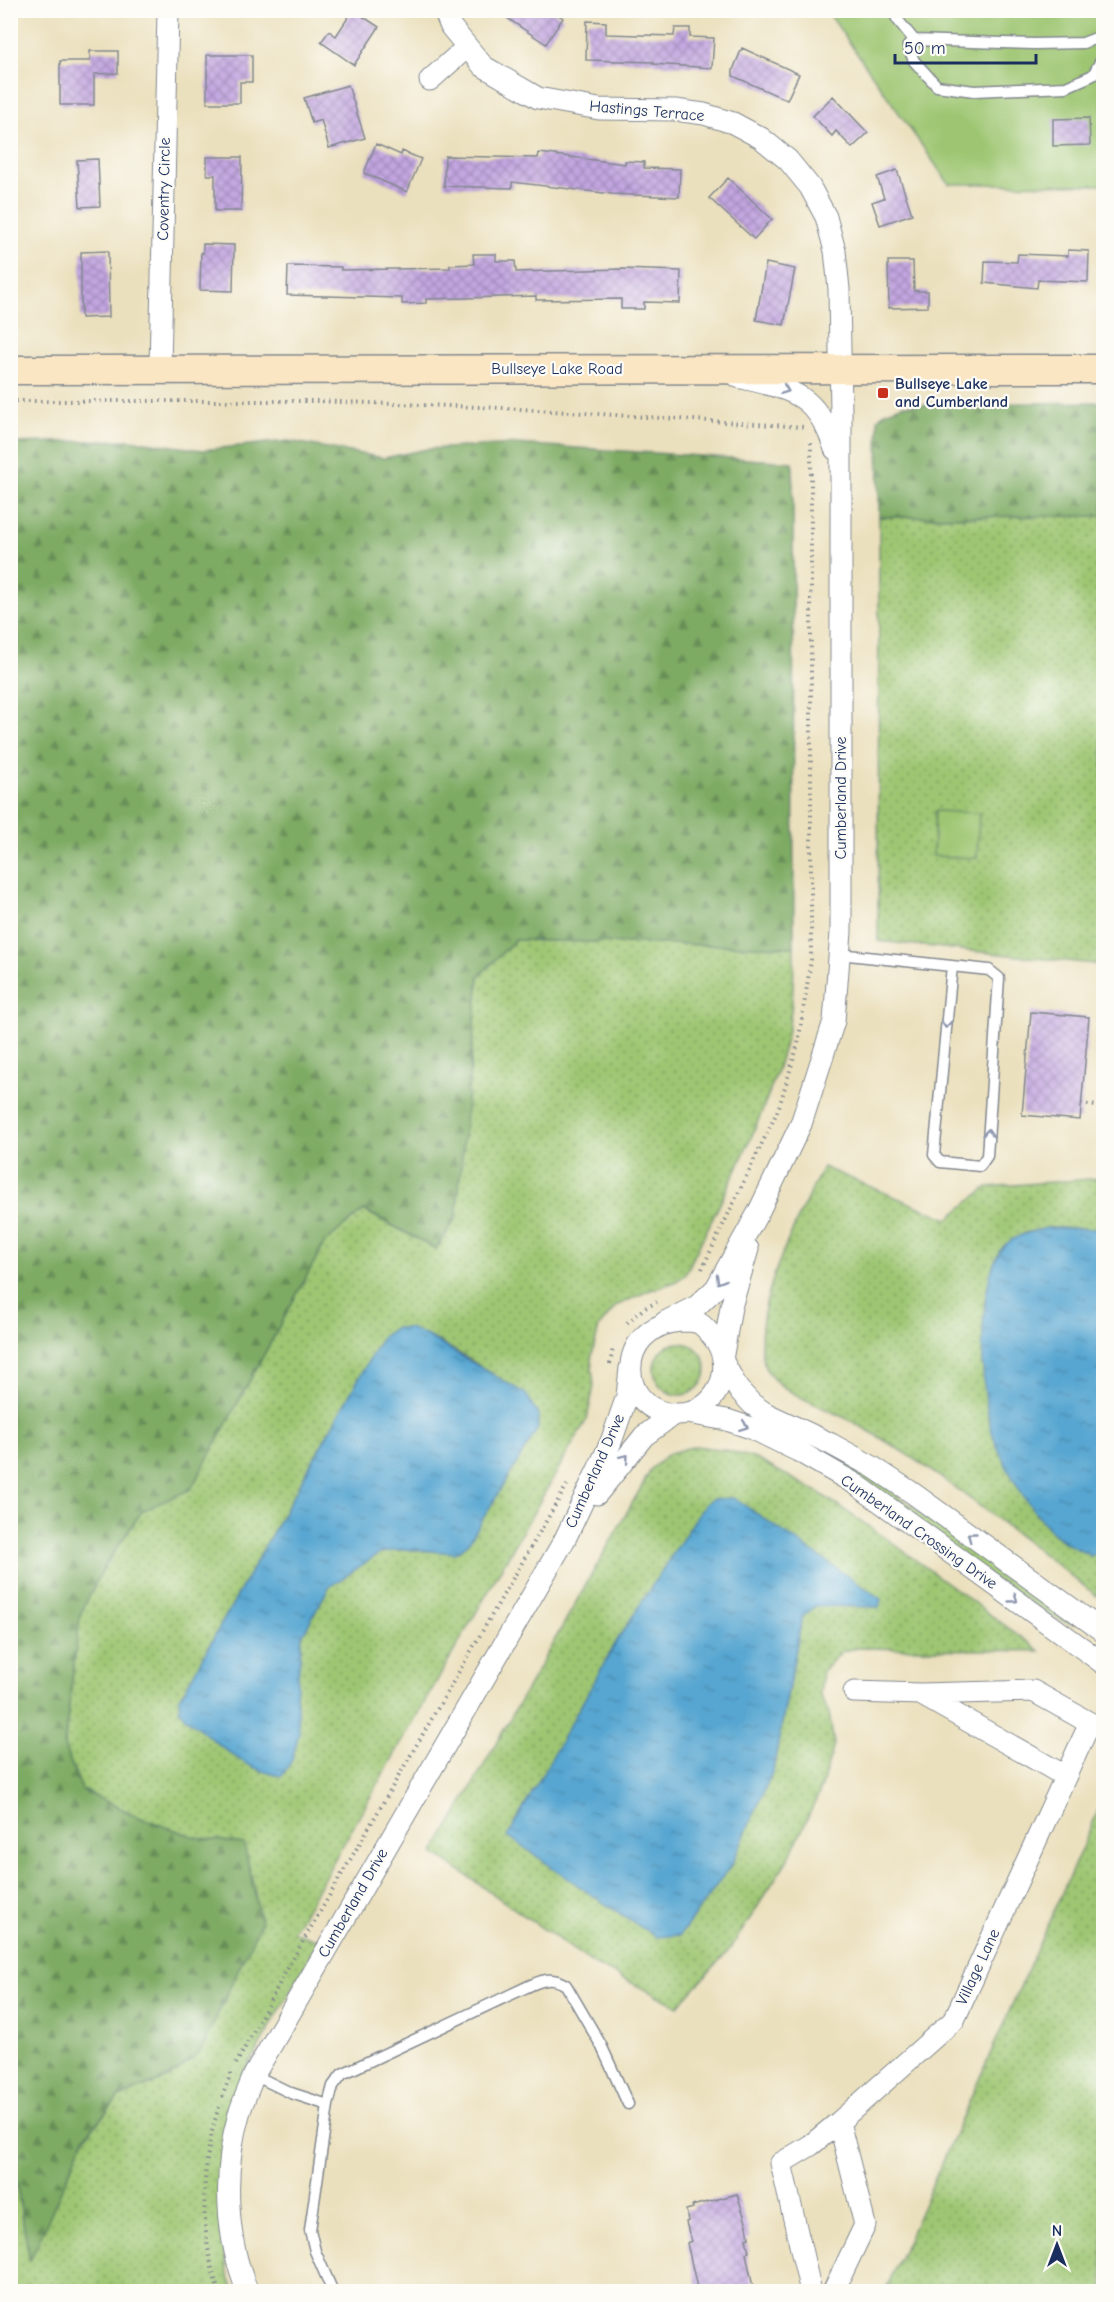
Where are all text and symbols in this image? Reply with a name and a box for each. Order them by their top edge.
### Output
scale bar [895,27,1036,65]
text: 50 m [904,38,946,59]
street label: Hastings Terrace [589,97,705,125]
street label: Coventry Circle [154,137,174,241]
street label: Bullseye Lake Road [491,360,623,378]
place label: Bullseye Lake and Cumberland [895,375,1008,411]
one-way arrow [779,383,790,396]
marker: Bullseye Lake and Cumberland [876,386,890,400]
street label: Cumberland Drive [832,736,850,860]
one-way arrow [940,1020,953,1029]
one-way arrow [982,1129,995,1138]
one-way arrow [716,1274,728,1284]
street label: Cumberland Drive [562,1411,628,1531]
one-way arrow [738,1419,749,1431]
one-way arrow [618,1454,629,1465]
street label: Cumberland Crossing Drive [837,1471,1001,1593]
one-way arrow [967,1532,978,1543]
one-way arrow [1007,1592,1018,1603]
street label: Cumberland Drive [314,1845,392,1961]
street label: Village Lane [952,1926,1004,2008]
north arrow [1027,2215,1087,2275]
text: N [1052,2222,1062,2240]

